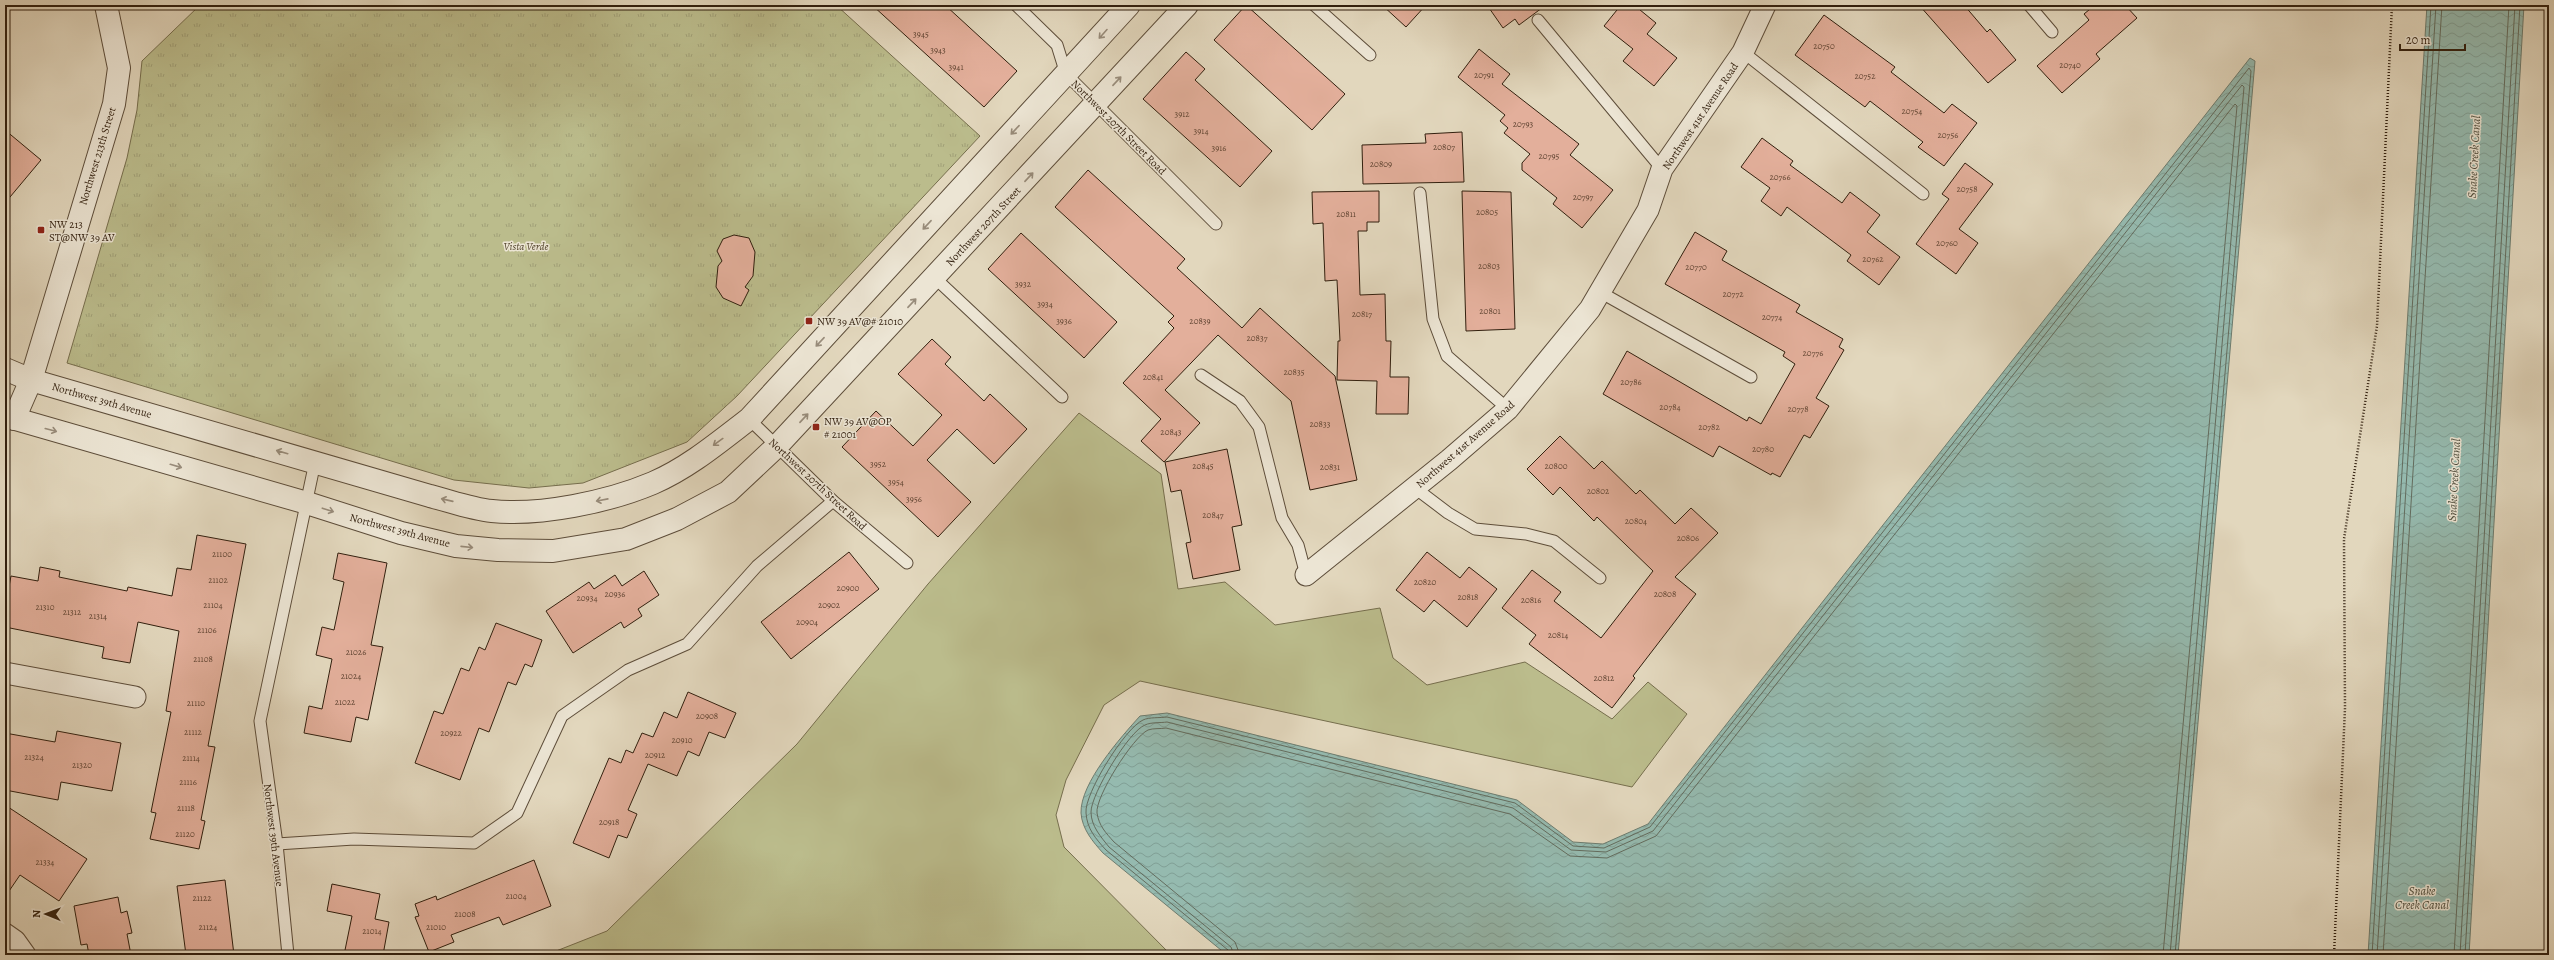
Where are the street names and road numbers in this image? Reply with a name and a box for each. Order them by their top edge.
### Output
street label: Northwest 41st Avenue Road [1659,60,1742,173]
street label: Northwest 207th Street Road [1068,76,1170,178]
street label: Northwest 213th Street [75,105,120,207]
street label: Northwest 207th Street [942,183,1025,269]
street label: Northwest 39th Avenue [50,379,154,422]
street label: Northwest 41st Avenue Road [1413,397,1518,491]
street label: Northwest 207th Street Road [765,435,870,534]
street label: Northwest 39th Avenue [348,510,452,551]
street label: Northwest 39th Avenue [260,783,287,887]

